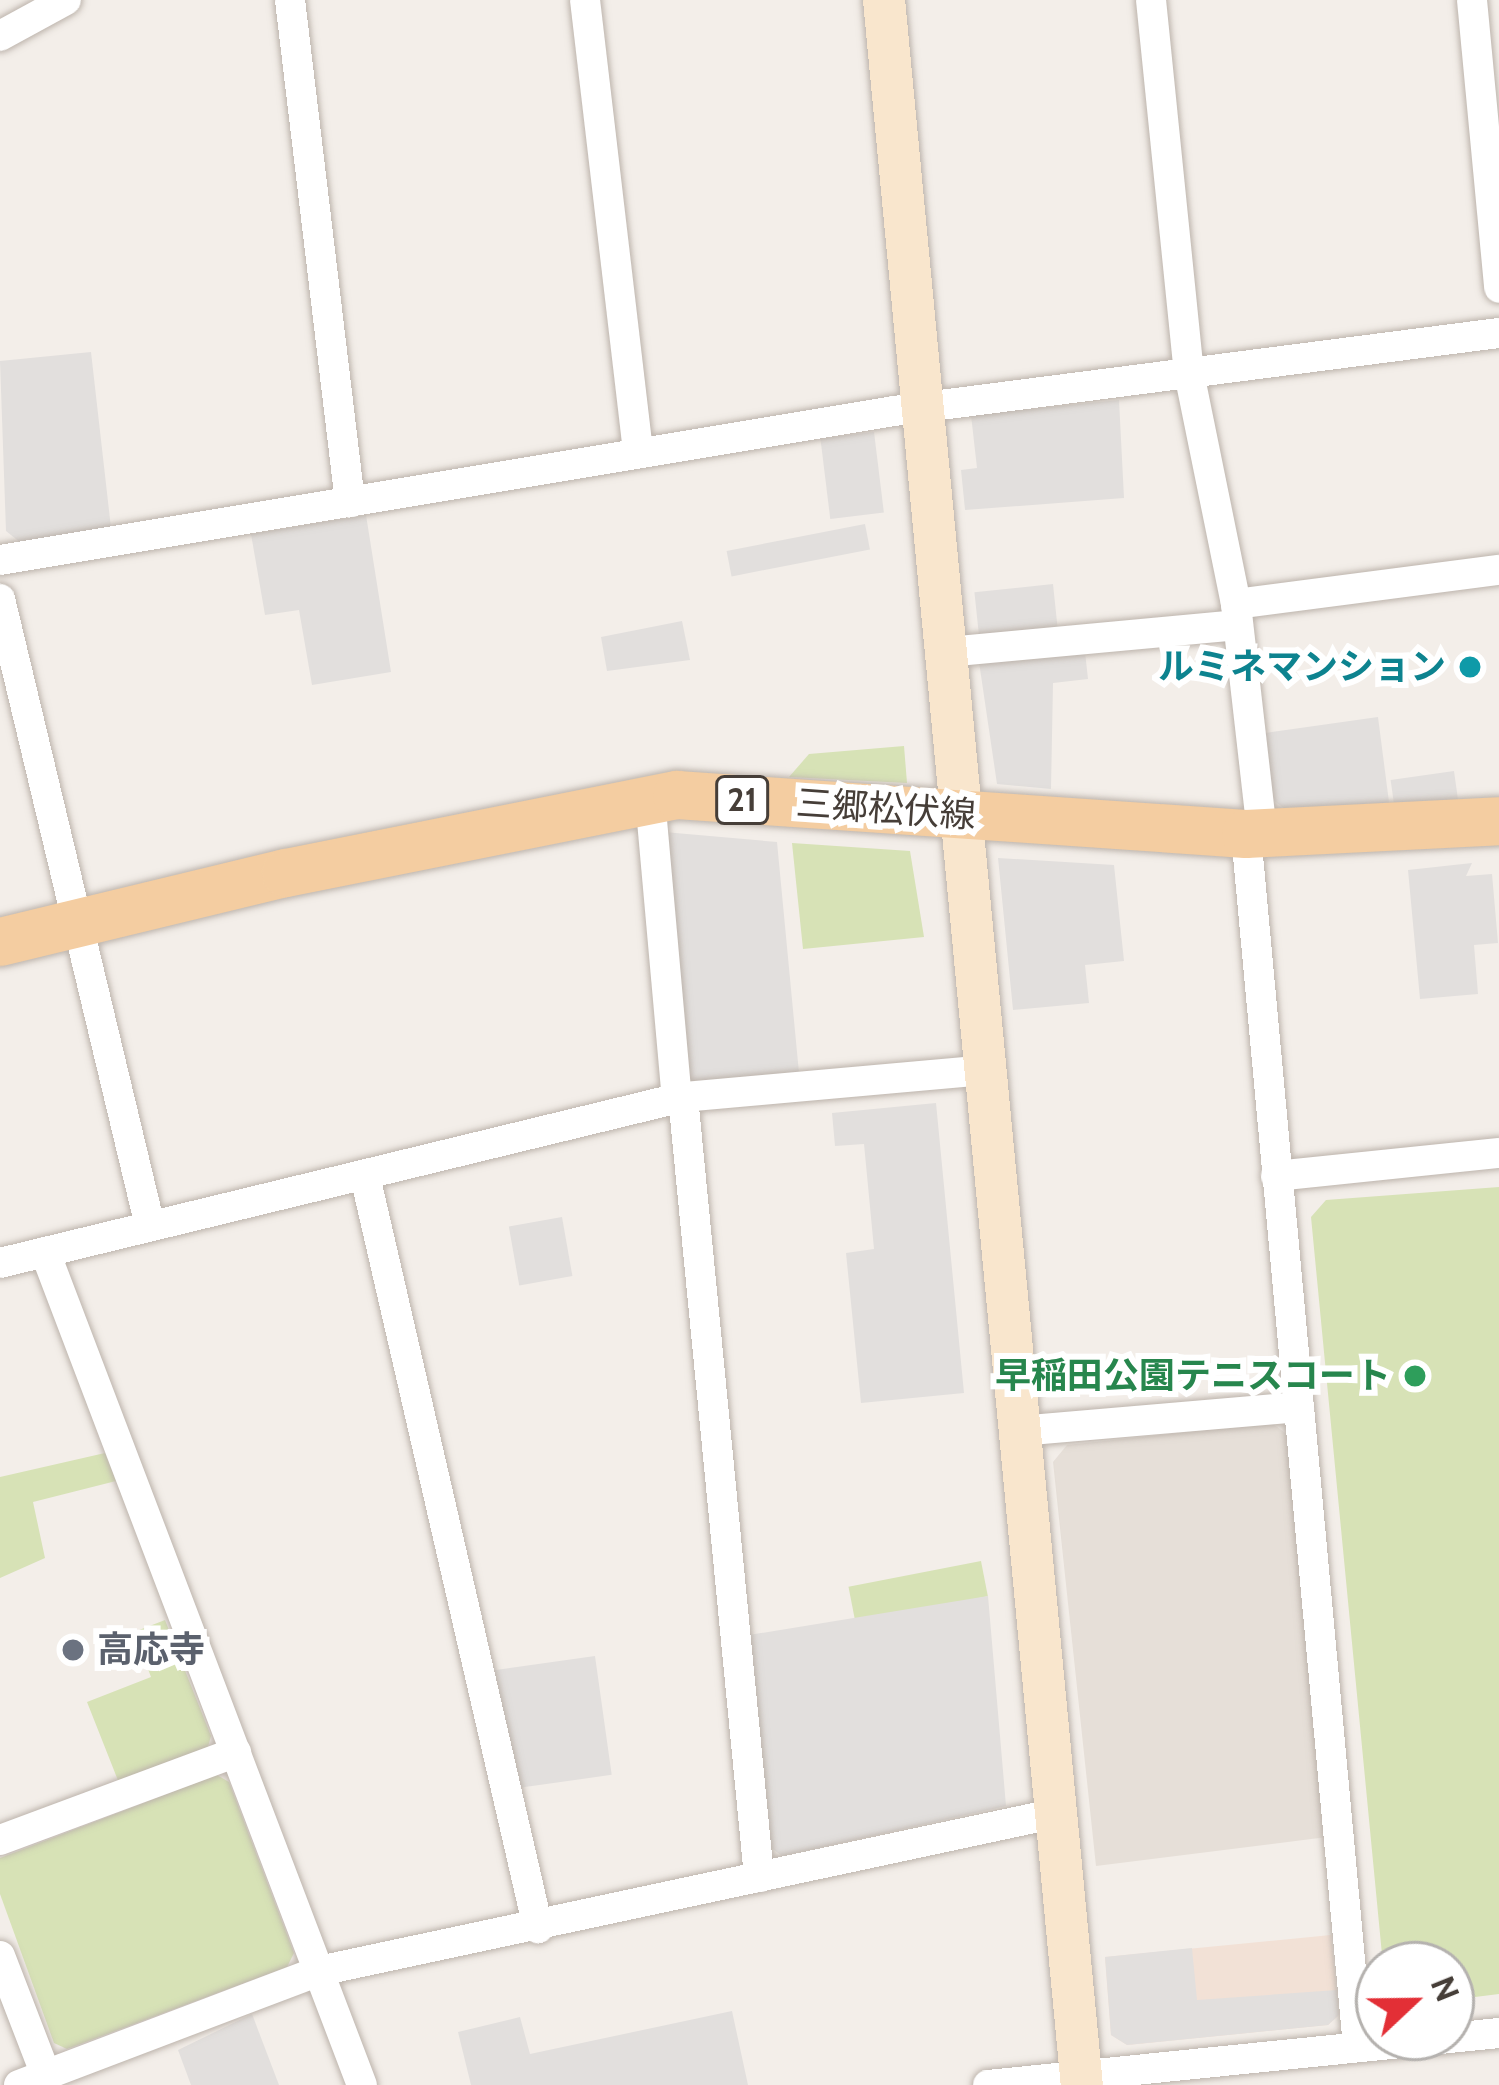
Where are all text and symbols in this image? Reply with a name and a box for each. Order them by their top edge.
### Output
place label: ルミネマンション [1158,645,1446,689]
marker: ルミネマンション [1457,654,1483,680]
road number: 21 [715,773,769,827]
street label: 三郷松伏線 [795,781,977,837]
place label: 早稲田公園テニスコート [995,1354,1391,1398]
marker: 早稲田公園テニスコート [1402,1363,1428,1389]
place label: 高応寺 [97,1628,205,1672]
marker: 高応寺 [60,1637,86,1663]
north arrow [1355,1941,1475,2061]
text: N [1423,1970,1469,2007]

